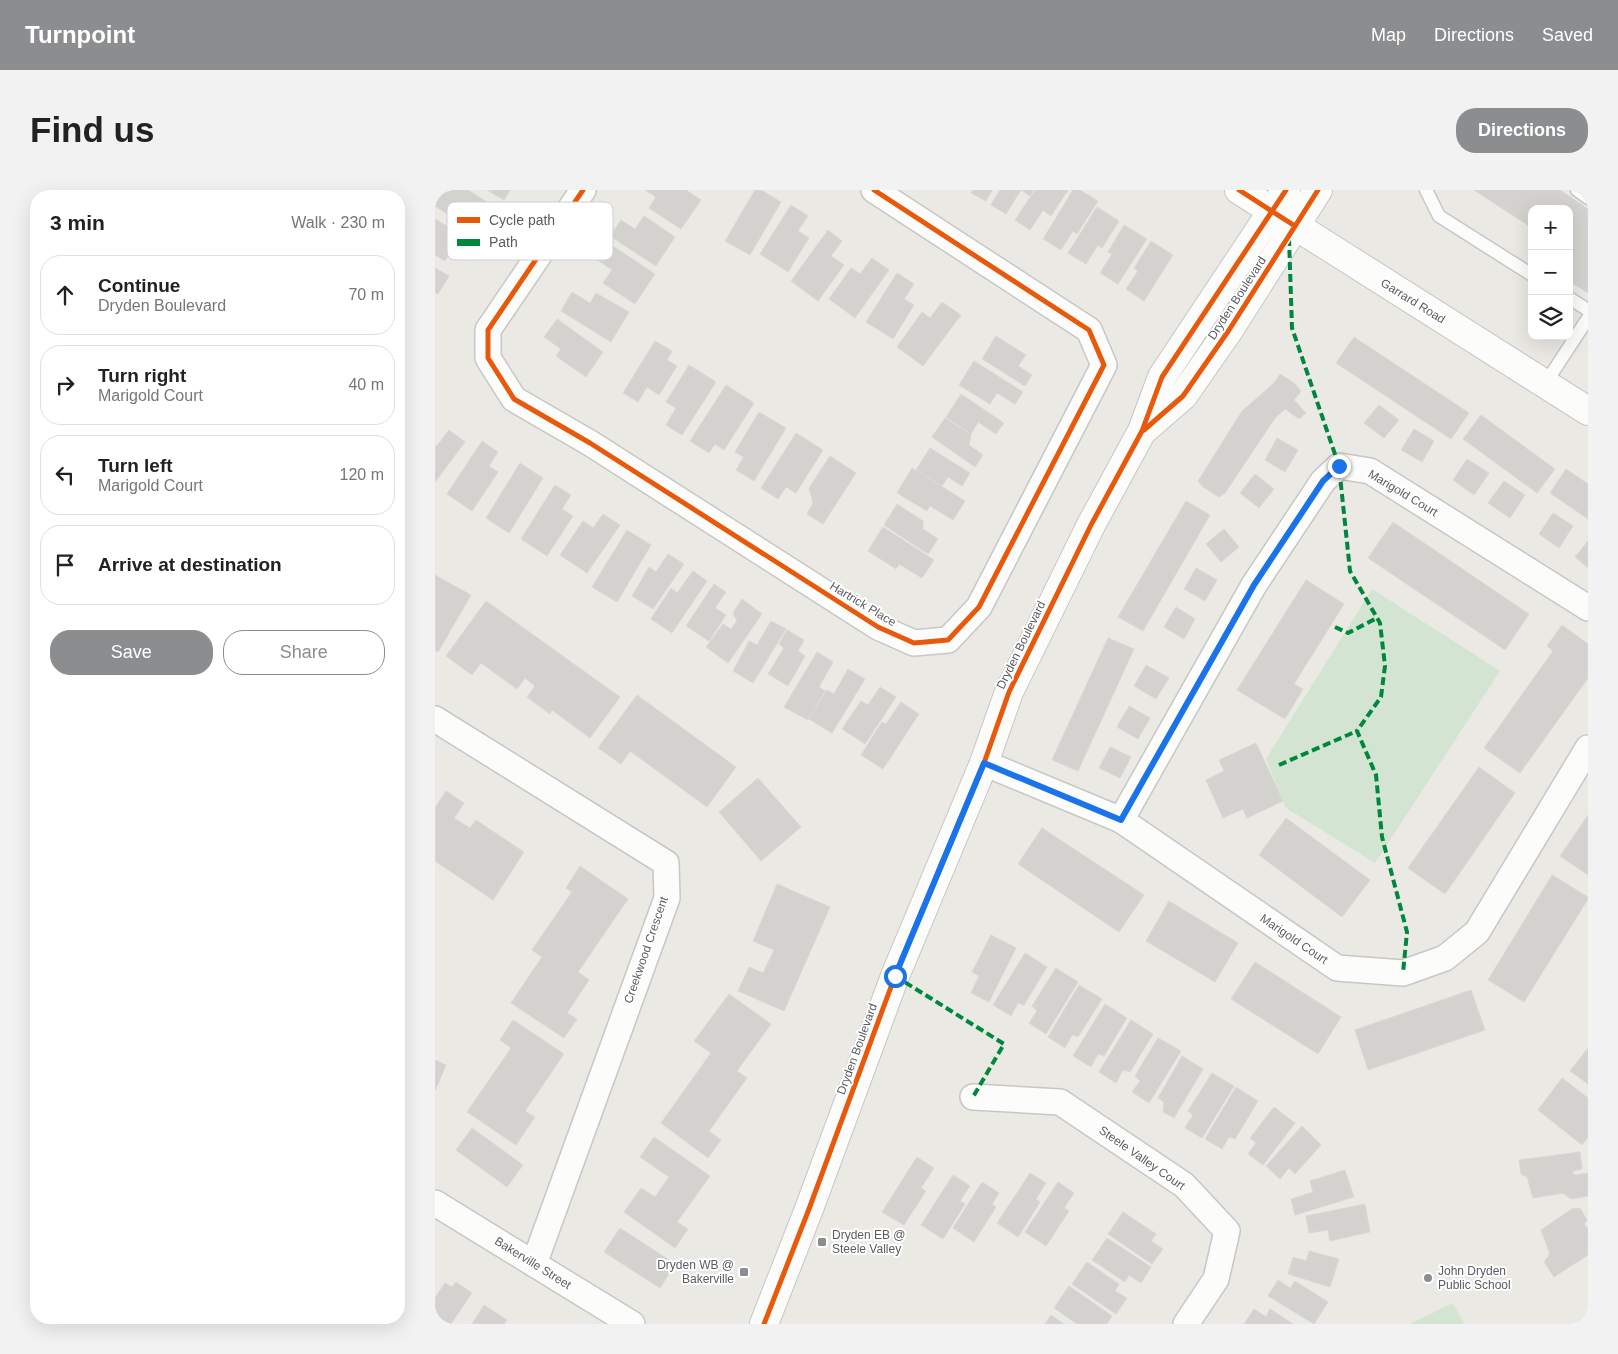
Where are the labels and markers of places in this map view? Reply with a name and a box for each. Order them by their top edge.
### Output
place label: Dryden EB @ Steele Valley [832,1228,906,1256]
marker: Dryden EB @ Steele Valley [816,1236,828,1248]
place label: Dryden WB @ Bakerville [657,1258,734,1286]
place label: John Dryden Public School [1438,1264,1511,1292]
marker: Dryden WB @ Bakerville [738,1266,750,1278]
marker: John Dryden Public School [1422,1272,1434,1284]

